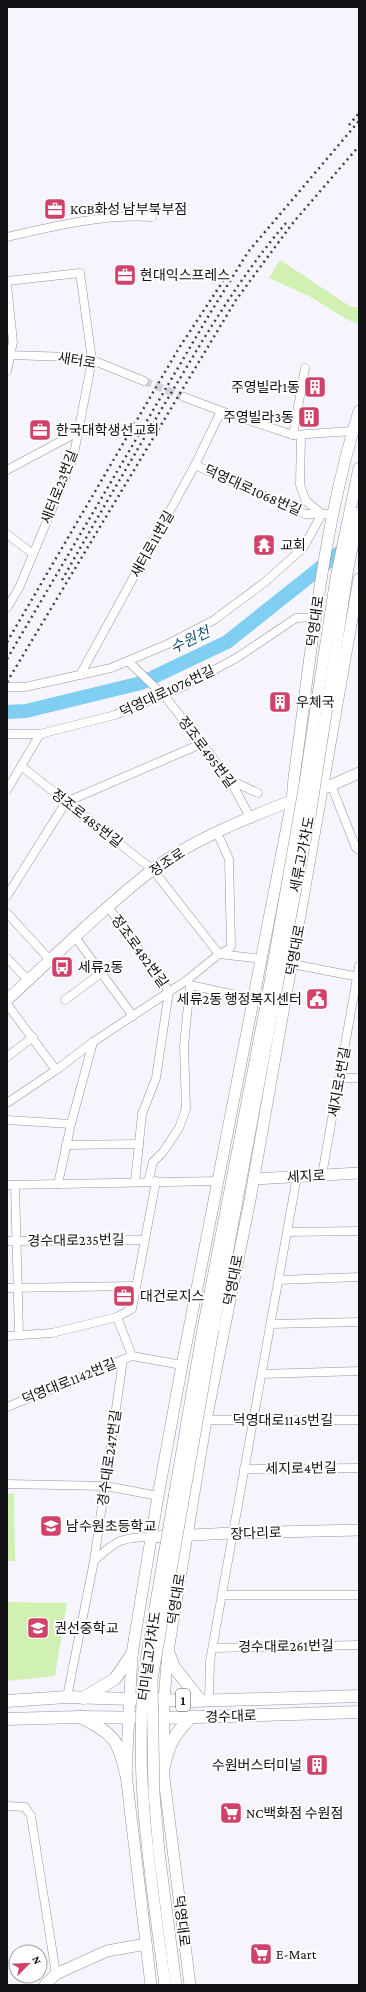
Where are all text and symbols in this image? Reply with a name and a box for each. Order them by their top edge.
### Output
office icon: KGB화성 남부북부점 [42,196,68,222]
place label: KGB화성 남부북부점 [70,201,187,217]
office icon: 현대익스프레스 [112,262,138,288]
place label: 현대익스프레스 [140,267,230,283]
street label: 새터로 [57,349,97,371]
building icon: 주영빌라1동 [302,374,328,400]
place label: 주영빌라1동 [231,379,300,395]
building icon: 주영빌라3동 [296,404,322,430]
place label: 주영빌라3동 [223,409,294,425]
office icon: 한국대학생선교회 [27,417,53,443]
place label: 한국대학생선교회 [56,422,159,438]
street label: 새터로23번길 [38,448,80,526]
street label: 덕영대로1068번길 [202,461,304,519]
street label: 새터로11번길 [127,508,177,580]
temple icon: 교회 [251,532,277,558]
place label: 교회 [280,537,306,553]
street label: 덕영대로 [303,594,327,648]
water label: 수원천 [168,623,214,656]
street label: 덕영대로1076번길 [117,662,217,720]
building icon: 우체국 [267,689,293,715]
place label: 우체국 [296,694,335,710]
street label: 정조로495번길 [175,713,239,791]
street label: 정조로485번길 [48,785,126,851]
street label: 세류고가차도 [287,814,317,893]
street label: 정조로 [147,844,188,879]
street label: 정조로482번길 [108,912,172,990]
street label: 덕영대로 [283,923,307,977]
bus stop icon: 세류2동 [49,954,75,980]
place label: 세류2동 [78,959,123,975]
public building icon: 세류2동 행정복지센터 [304,986,330,1012]
place label: 세류2동 행정복지센터 [177,991,302,1007]
street label: 세지로5번길 [325,1046,353,1118]
street label: 세지로 [286,1167,326,1185]
street label: 경수대로235번길 [27,1231,125,1249]
street label: 덕영대로 [220,1253,246,1307]
office icon: 대건로지스 [111,1283,137,1309]
place label: 대건로지스 [140,1288,205,1304]
street label: 덕영대로1142번길 [20,1355,118,1407]
street label: 경수대로247번길 [94,1409,124,1507]
street label: 덕영대로1145번길 [233,1412,333,1428]
street label: 세지로4번길 [265,1459,337,1477]
school or university icon: 남수원초등학교 [38,1513,64,1539]
place label: 남수원초등학교 [66,1518,156,1534]
street label: 장다리로 [230,1524,282,1542]
street label: 덕영대로 [164,1572,188,1626]
street label: 터미널고가차도 [135,1610,163,1702]
school or university icon: 권선중학교 [25,1615,51,1641]
place label: 권선중학교 [54,1620,119,1636]
street label: 경수대로261번길 [238,1637,334,1655]
road number: 1 [176,1689,190,1711]
street label: 경수대로 [205,1707,257,1725]
building icon: 수원버스터미널 [304,1752,330,1778]
place label: 수원버스터미널 [212,1757,302,1773]
supermarket icon: NC백화점 수원점 [218,1800,244,1826]
place label: NC백화점 수원점 [246,1805,343,1821]
street label: 덕영대로 [171,1894,193,1948]
supermarket icon: E-Mart [248,1941,274,1967]
north arrow [8,1944,48,1984]
place label: E-Mart [276,1946,317,1962]
text: N [30,1954,44,1966]

